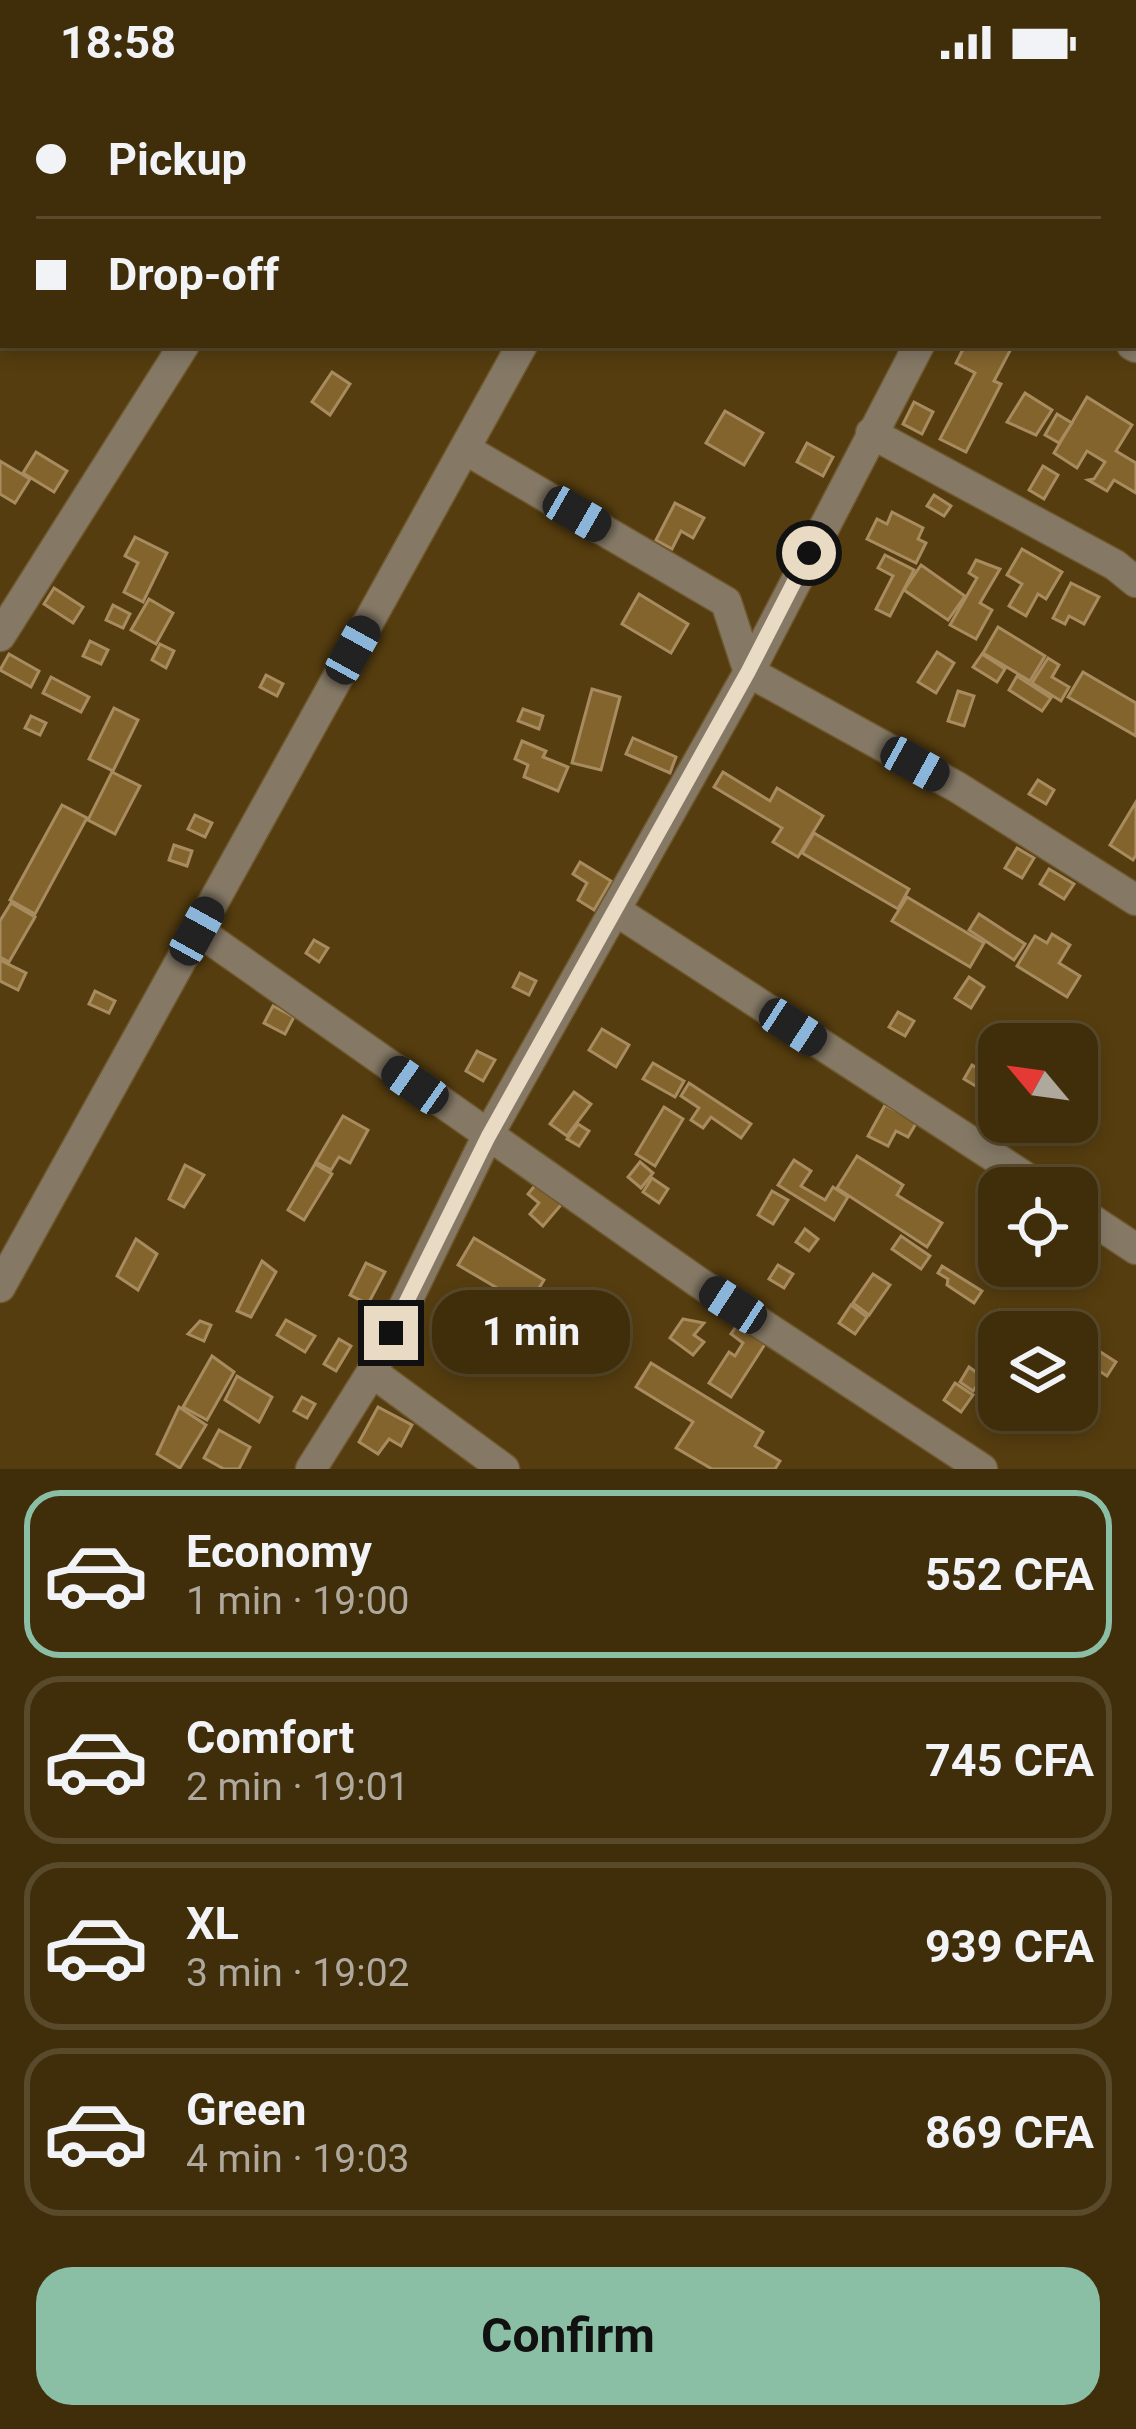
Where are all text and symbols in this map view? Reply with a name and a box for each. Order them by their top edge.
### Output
text: 18:58 [60,16,176,69]
text: Pickup [108,133,247,186]
text: Drop-off [108,248,279,301]
car [537,480,617,548]
route start [782,526,836,580]
car [320,610,386,690]
car [875,731,955,797]
car [164,891,230,971]
car [753,992,833,1062]
north arrow [978,1023,1098,1143]
map controls [978,1023,1098,1431]
car [375,1050,455,1120]
button: locate [978,1167,1098,1287]
car [693,1270,773,1340]
callout: 1 min [433,1291,631,1375]
route end [364,1306,418,1360]
text: 1 min [482,1309,580,1355]
button: layers [978,1311,1098,1431]
icon: car [42,1520,150,1628]
text: Economy [186,1525,372,1578]
text: 552 CFA [925,1548,1094,1601]
text: 1 min · 19:00 [186,1578,409,1624]
icon: car [42,1706,150,1814]
text: Comfort [186,1711,354,1764]
text: 745 CFA [925,1734,1094,1787]
text: 2 min · 19:01 [186,1764,409,1810]
icon: car [42,1892,150,2000]
text: XL [186,1897,239,1950]
text: 939 CFA [925,1920,1094,1973]
text: 3 min · 19:02 [186,1950,409,1996]
icon: car [42,2078,150,2186]
text: Green [186,2083,307,2136]
text: 869 CFA [925,2106,1094,2159]
text: 4 min · 19:03 [186,2136,409,2182]
button: Confirm [36,2267,1100,2405]

